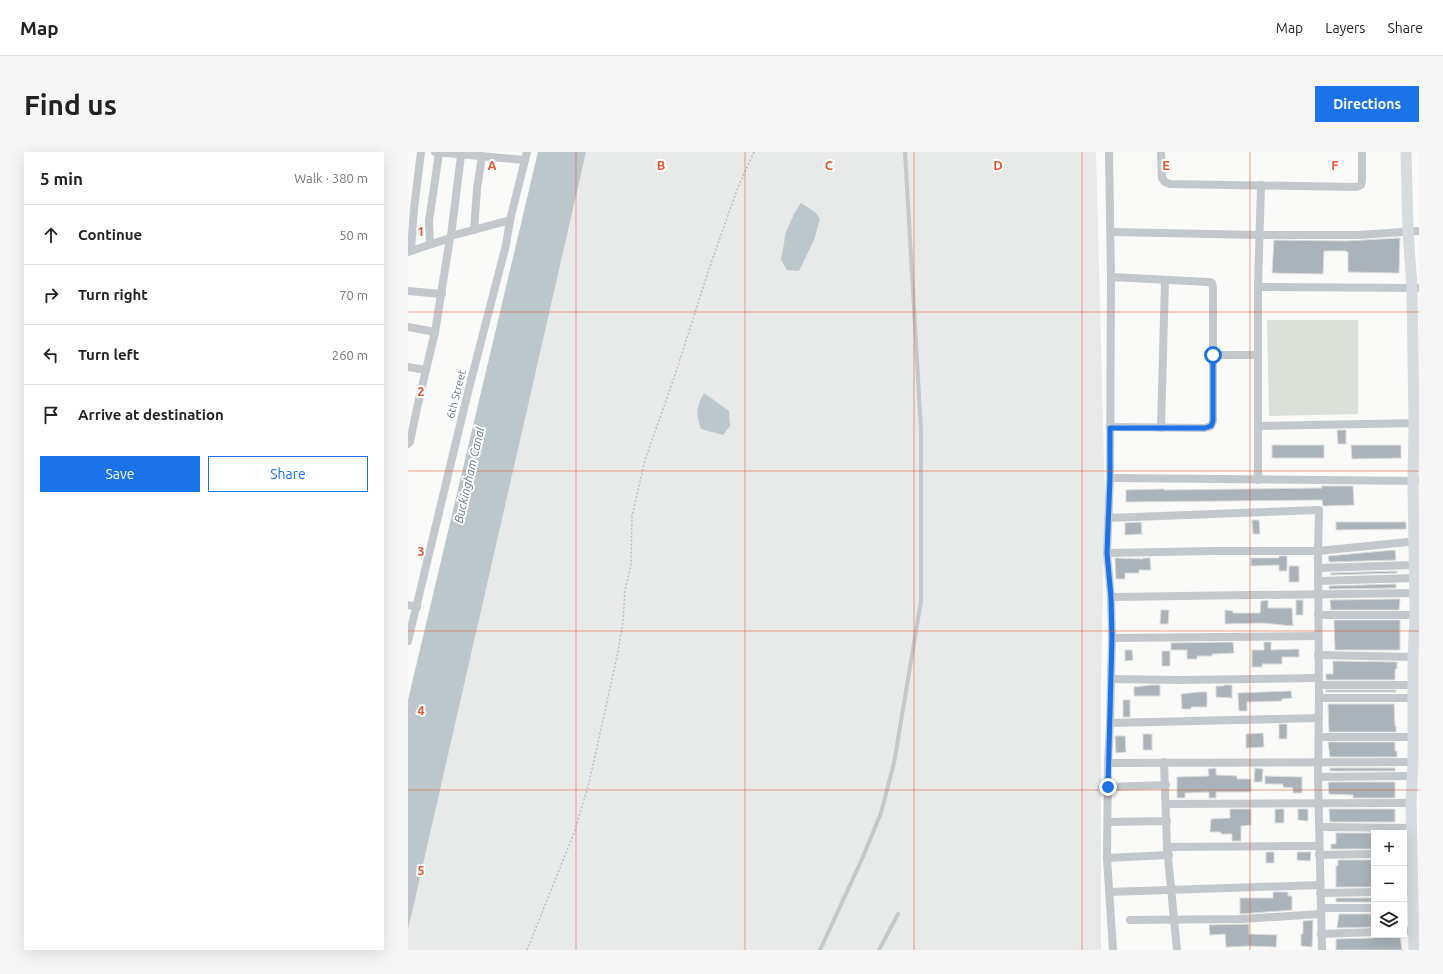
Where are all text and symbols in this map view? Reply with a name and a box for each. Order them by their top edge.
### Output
text: Map [20,17,59,39]
text: Map [1276,20,1303,36]
text: Layers [1325,20,1365,36]
text: Share [1387,20,1423,36]
button: Directions [1315,86,1419,122]
text: Find us [24,89,117,120]
text: A [487,158,497,172]
text: B [657,158,666,172]
text: C [825,158,834,172]
text: D [993,158,1003,172]
text: E [1162,158,1170,172]
text: F [1331,158,1339,172]
text: 5 min [40,169,83,188]
text: Walk · 380 m [294,171,368,185]
icon: ahead [40,224,62,246]
text: 1 [417,224,425,238]
text: Continue [78,226,142,243]
text: 50 m [339,228,368,242]
icon: right [40,284,62,306]
text: Turn right [78,286,148,303]
text: 70 m [339,288,368,302]
icon: left [40,344,62,366]
text: Turn left [78,346,139,363]
route start [1204,346,1222,364]
text: 260 m [332,348,368,362]
street label: 6th Street [444,368,468,420]
text: 2 [417,384,425,398]
icon: arrive [40,404,62,426]
text: Arrive at destination [78,406,224,423]
water label: Buckingham Canal [452,425,486,524]
button: Save [40,456,200,492]
button: Share [208,456,368,492]
text: 3 [417,544,425,558]
text: 4 [417,703,425,717]
route end [1099,778,1117,796]
map controls [1371,830,1407,938]
button: + [1371,830,1407,866]
text: 5 [417,863,425,877]
button: − [1371,866,1407,902]
button: layers [1371,902,1407,938]

